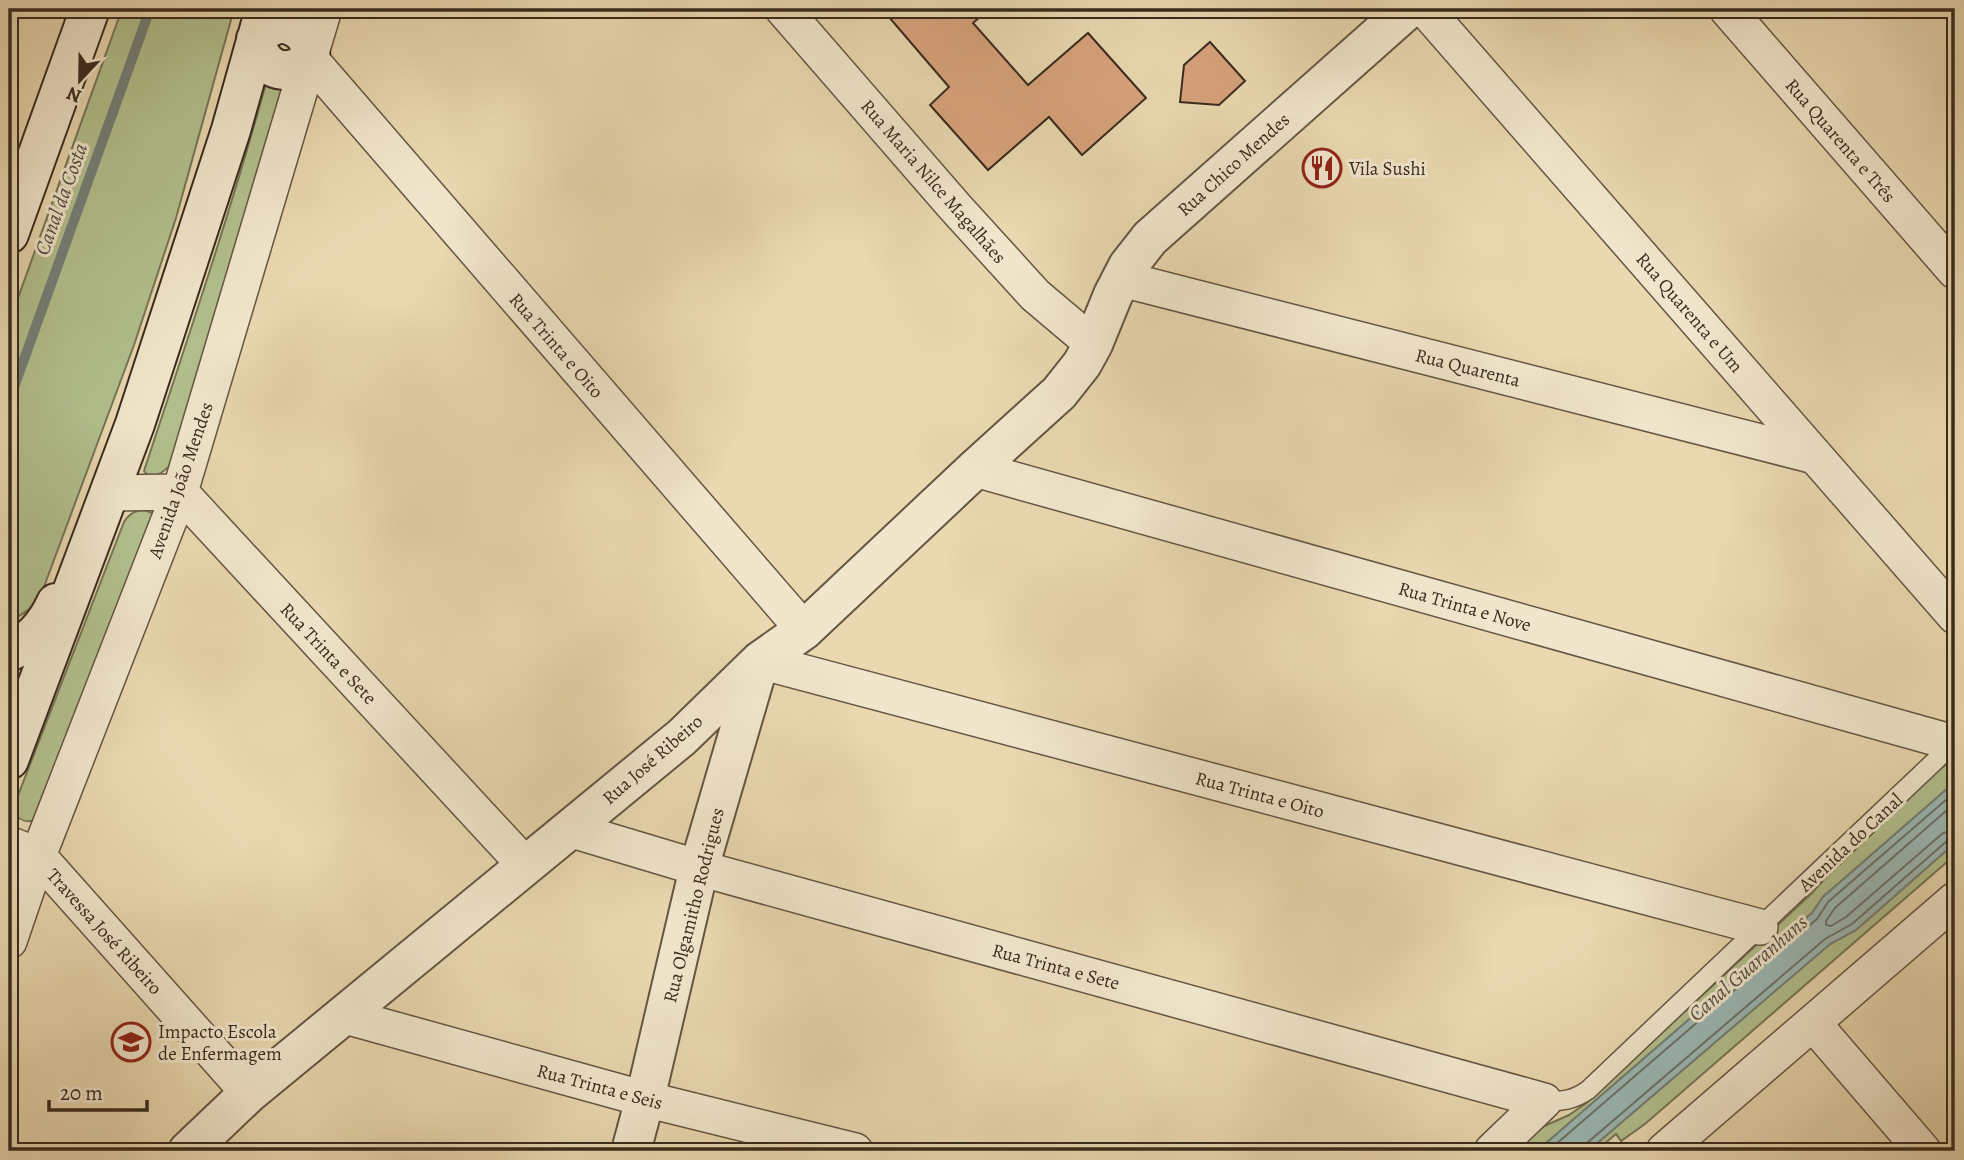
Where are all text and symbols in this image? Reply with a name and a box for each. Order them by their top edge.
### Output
north arrow [46,46,116,116]
street label: Rua Quarenta e Três [1779,73,1901,208]
text: N [63,80,85,109]
street label: Rua Maria Nilce Magalhães [855,94,1012,269]
street label: Rua Chico Mendes [1172,107,1296,222]
water label: Canal da Costa [28,139,94,259]
restaurant icon: Vila Sushi [1301,147,1343,189]
place label: Vila Sushi [1348,156,1426,182]
street label: Rua Quarenta e Um [1630,247,1749,379]
street label: Rua Trinta e Oito [503,287,609,404]
street label: Rua Quarenta [1412,342,1523,394]
street label: Avenida João Mendes [142,399,220,563]
street label: Rua Trinta e Nove [1395,576,1534,638]
street label: Rua Trinta e Sete [274,597,382,710]
street label: Rua José Ribeiro [597,709,709,811]
street label: Rua Trinta e Oito [1193,765,1327,825]
street label: Avenida do Canal [1792,787,1909,899]
street label: Rua Olgamitho Rodrigues [657,805,731,1005]
street label: Travessa José Ribeiro [41,863,168,1000]
water label: Canal Guaranhuns [1683,909,1813,1027]
street label: Rua Trinta e Sete [989,937,1122,996]
place label: Impacto Escola de Enfermagem [158,1019,282,1067]
school or university icon: Impacto Escola de Enfermagem [110,1021,152,1063]
street label: Rua Trinta e Seis [534,1058,665,1116]
scale bar [49,1069,147,1113]
text: 20 m [60,1079,103,1107]

